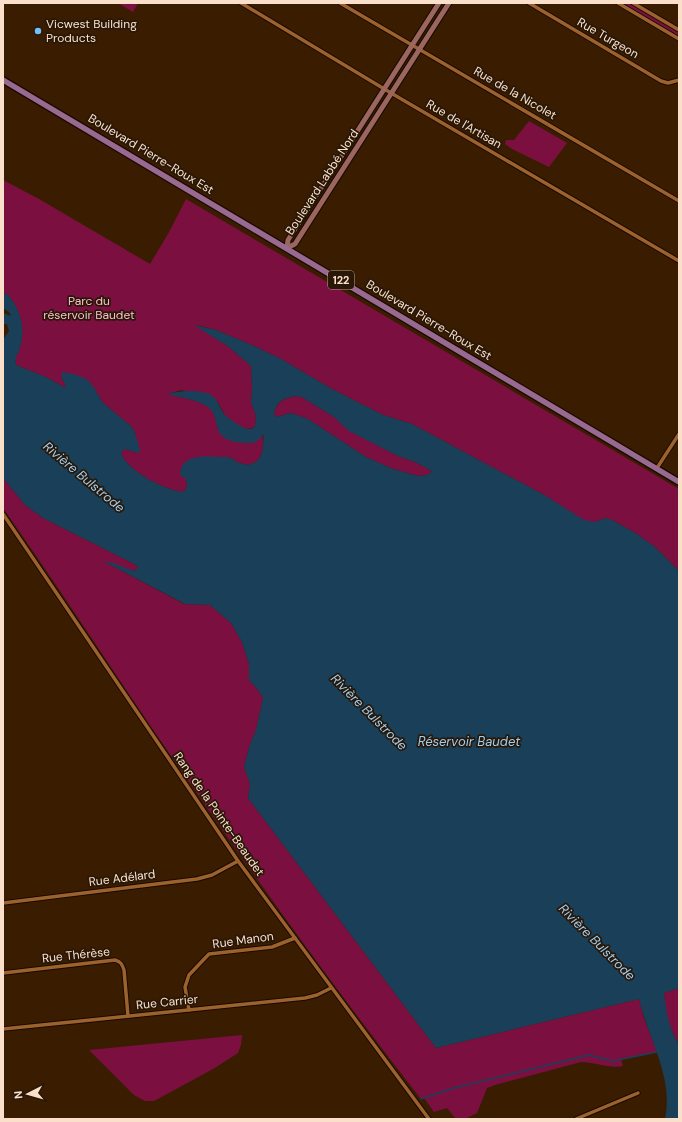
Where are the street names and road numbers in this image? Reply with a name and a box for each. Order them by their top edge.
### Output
street label: Rue Turgeon [574,14,642,62]
street label: Rue de la Nicolet [471,63,560,123]
street label: Rue de l'Artisan [423,96,505,152]
street label: Boulevard Pierre-Roux Est [85,110,217,198]
street label: Boulevard Labbé Nord [282,126,362,238]
road number: 122 [328,271,354,289]
street label: Boulevard Pierre-Roux Est [363,276,495,364]
street label: Rang de la Pointe-Beaudet [170,749,268,879]
street label: Rue Adélard [88,866,156,890]
street label: Rue Manon [211,928,275,952]
street label: Rue Thérèse [41,943,111,967]
street label: Rue Carrier [135,991,199,1013]

